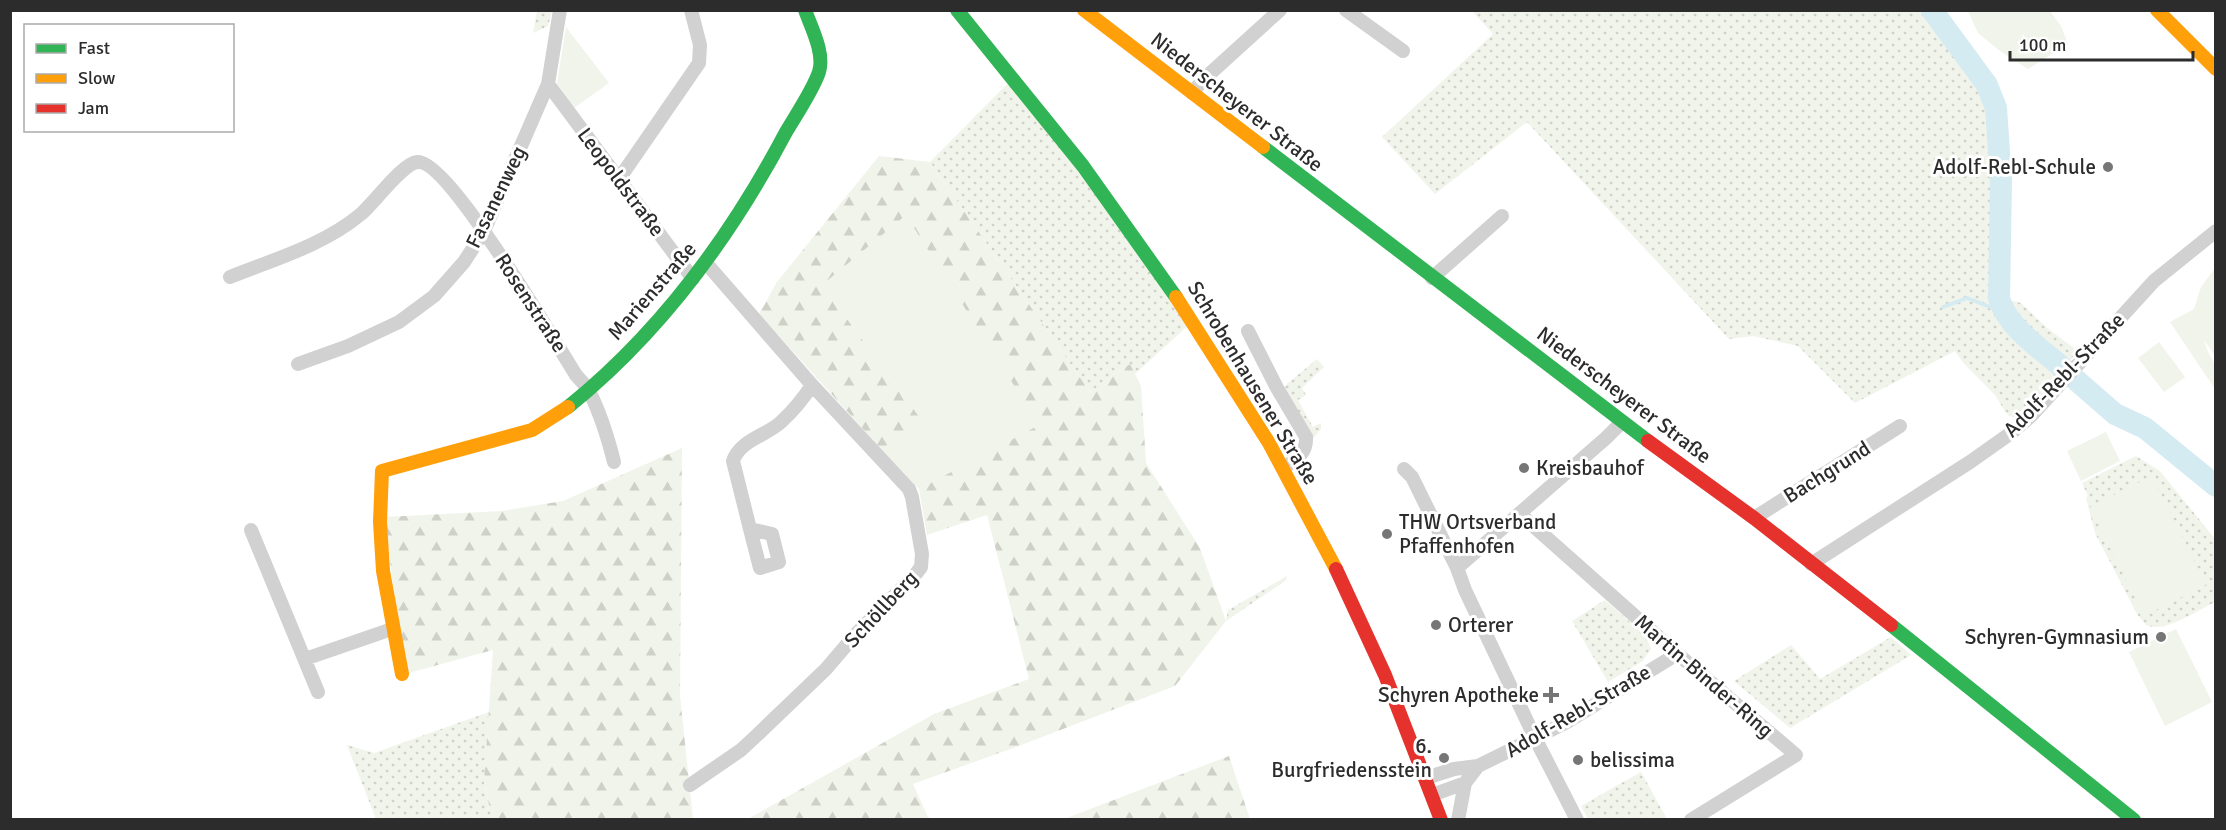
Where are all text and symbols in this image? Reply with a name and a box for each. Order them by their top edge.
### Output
legend [24,24,234,132]
scale bar [2010,24,2193,62]
street label: Niederscheyerer Straße [1146,27,1328,177]
text: 100 m [2019,34,2066,56]
text: Fast [78,37,110,59]
text: Slow [78,67,115,89]
text: Jam [78,97,109,119]
street label: Leopoldstraße [572,122,670,242]
street label: Fasanenweg [460,142,532,252]
place label: Adolf-Rebl-Schule [1933,154,2096,180]
marker: Adolf-Rebl-Schule [2101,160,2115,174]
street label: Marienstraße [602,237,702,345]
street label: Rosenstraße [489,249,573,357]
street label: Schrobenhausener Straße [1182,277,1324,489]
street label: Adolf-Rebl-Straße [1998,307,2130,443]
street label: Niederscheyerer Straße [1532,321,1716,469]
street label: Bachgrund [1779,435,1875,509]
place label: Kreisbauhof [1536,455,1645,481]
marker: Kreisbauhof [1517,461,1531,475]
place label: THW Ortsverband Pfaffenhofen [1399,509,1556,559]
marker: THW Ortsverband Pfaffenhofen [1380,527,1394,541]
street label: Schöllberg [839,565,923,653]
street label: Martin-Binder-Ring [1629,609,1779,743]
place label: Orterer [1448,612,1513,638]
marker: Orterer [1429,618,1443,632]
place label: Schyren-Gymnasium [1965,624,2149,650]
marker: Schyren-Gymnasium [2154,630,2168,644]
street label: Adolf-Rebl-Straße [1501,659,1655,763]
place label: Schyren Apotheke [1378,682,1539,708]
marker: Schyren Apotheke [1544,688,1558,702]
place label: 6. Burgfriedensstein [1271,733,1432,783]
place label: belissima [1590,747,1675,773]
marker: 6. Burgfriedensstein [1437,751,1451,765]
marker: belissima [1571,753,1585,767]

